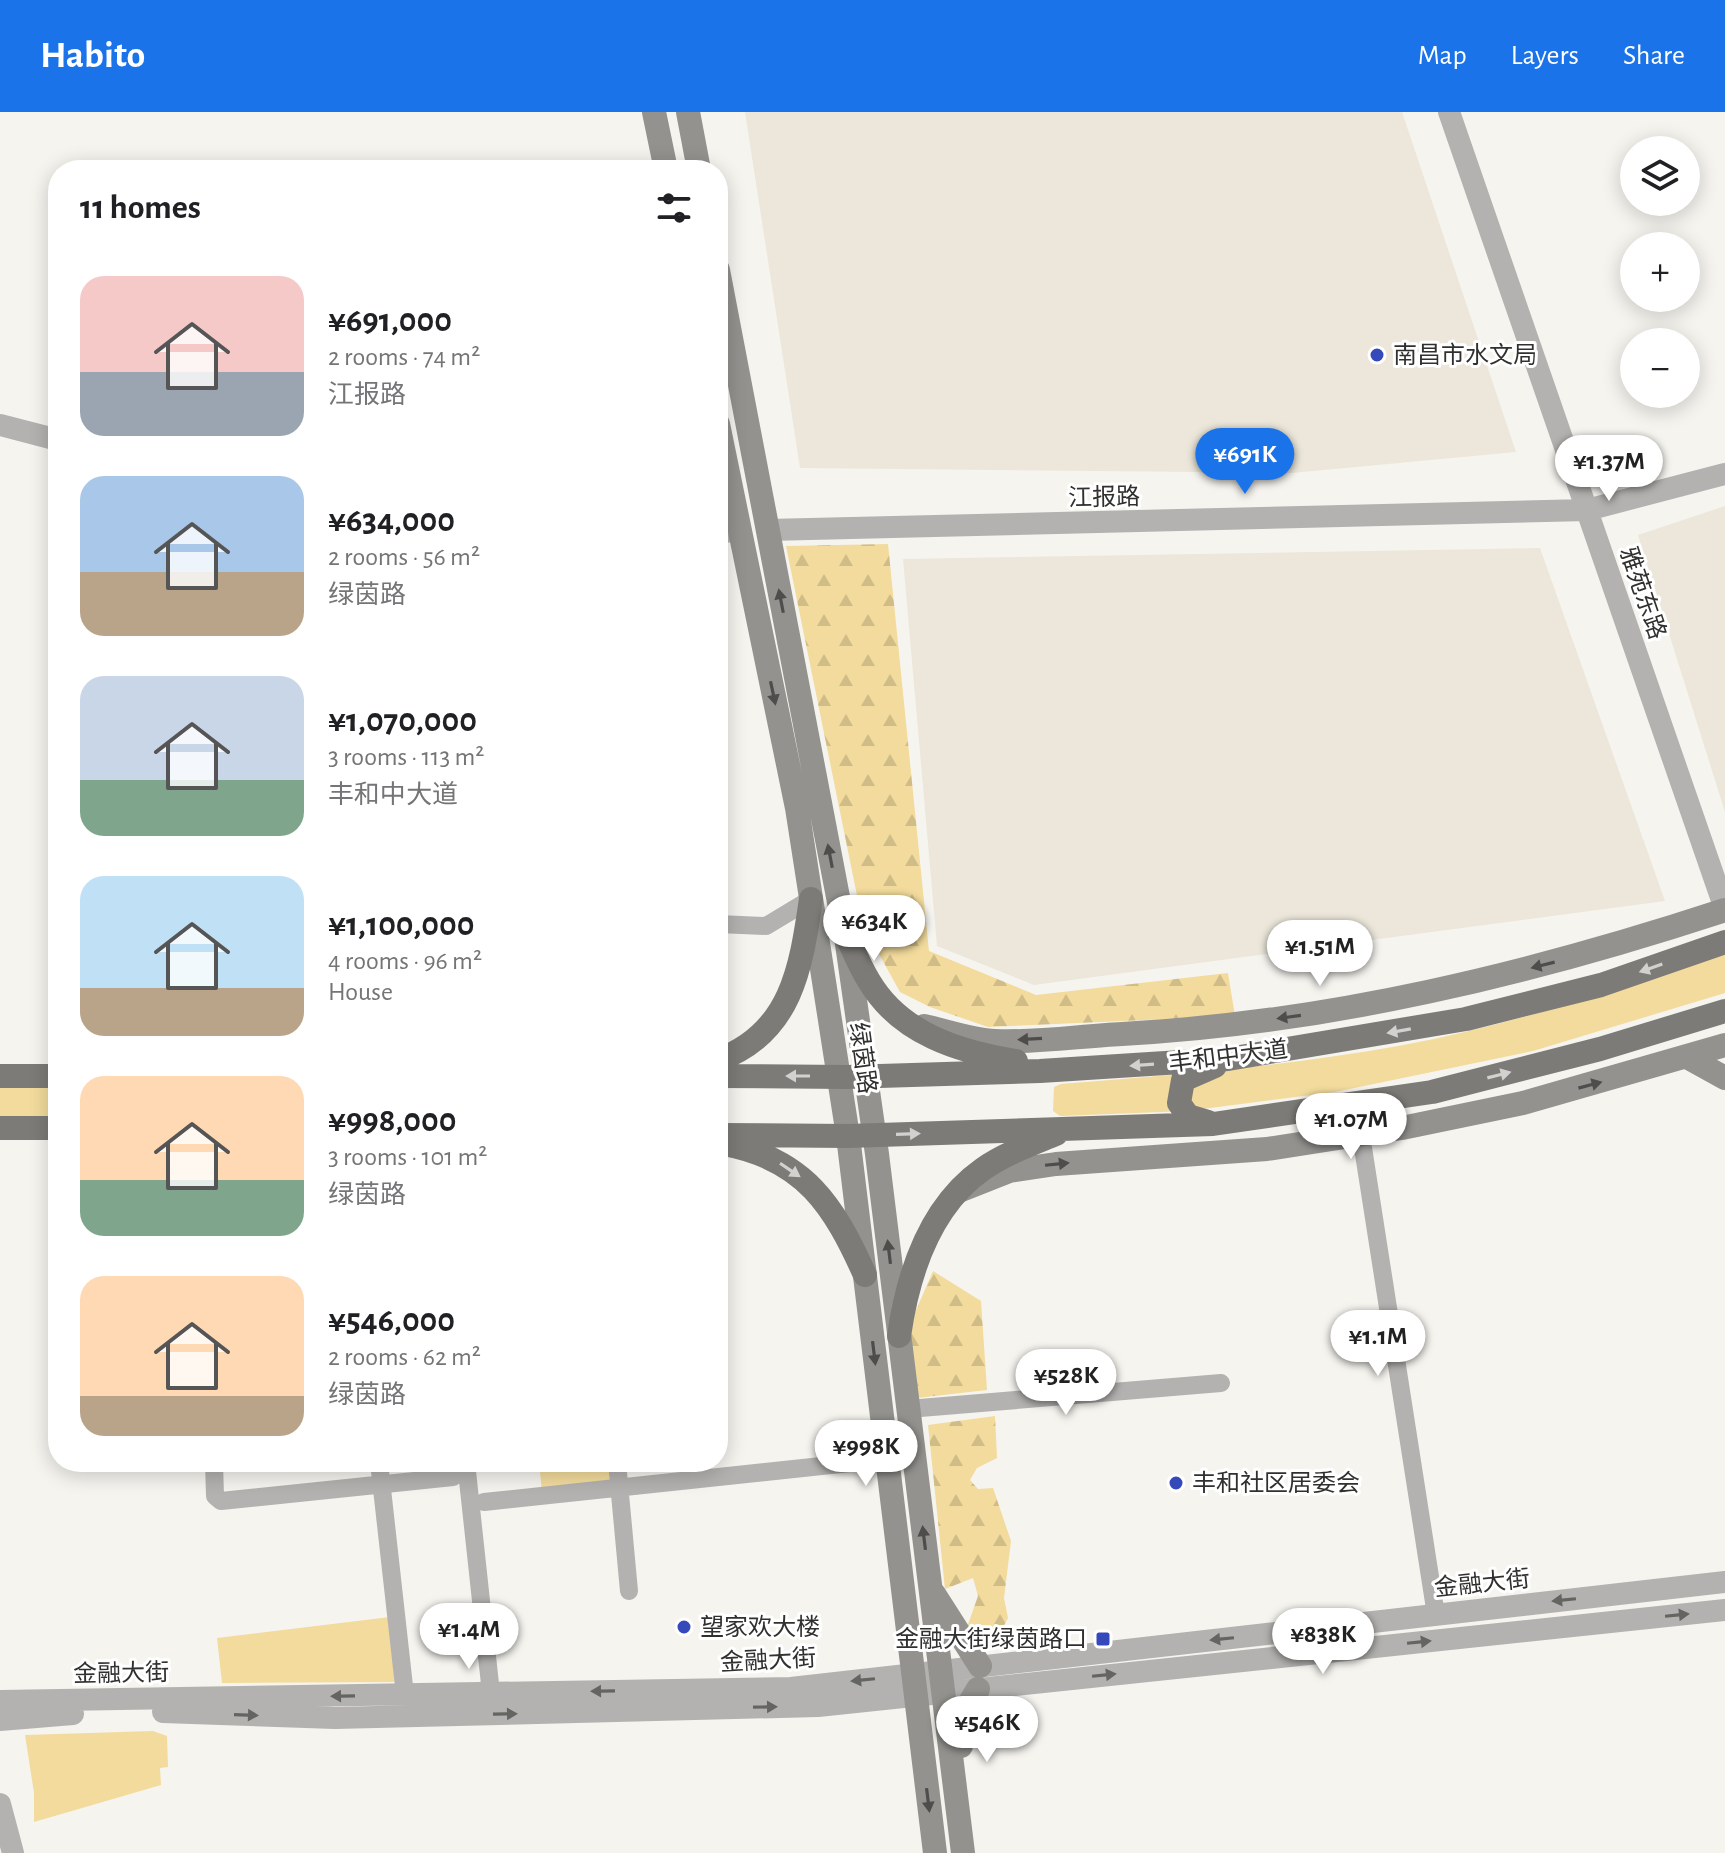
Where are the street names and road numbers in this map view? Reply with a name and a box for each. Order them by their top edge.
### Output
street label: 江报路 [1068,483,1140,511]
street label: 雅苑东路 [1615,543,1671,643]
street label: 绿茵路 [845,1021,881,1095]
street label: 丰和中大道 [1167,1036,1289,1076]
street label: 金融大街 [1433,1565,1531,1601]
street label: 金融大街 [719,1645,817,1675]
street label: 金融大街 [73,1659,169,1687]

